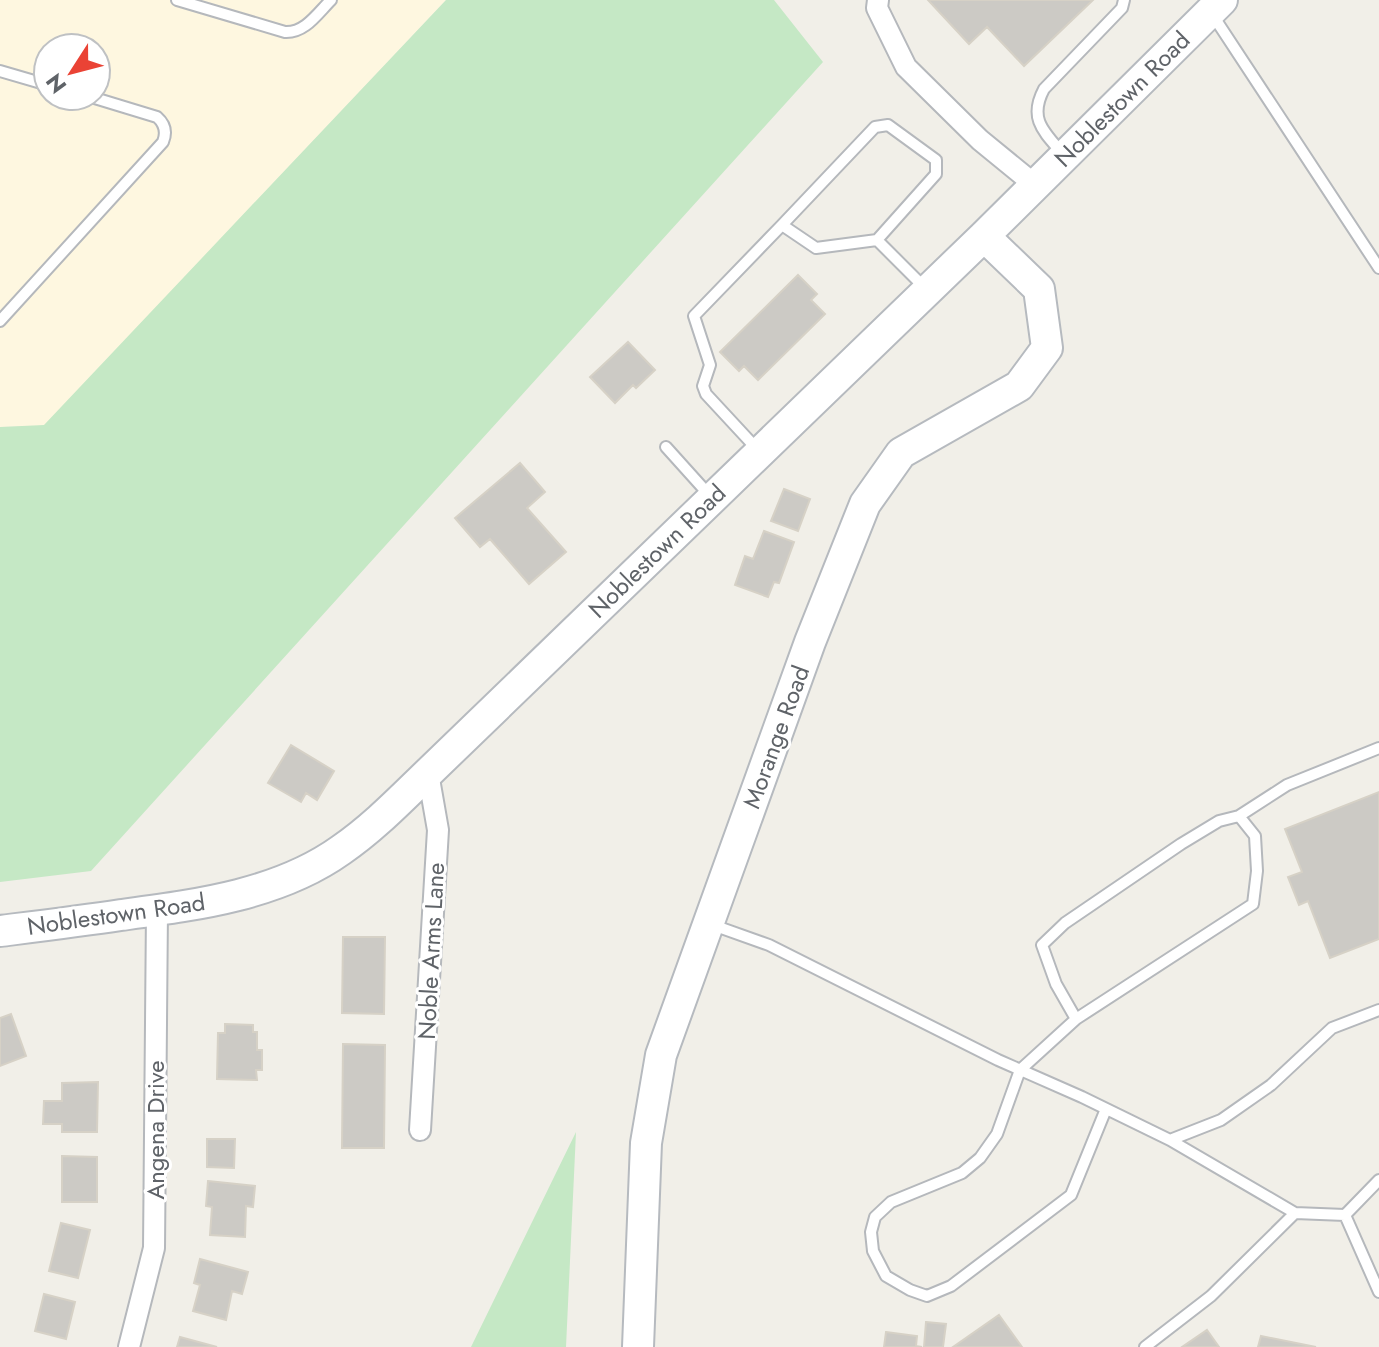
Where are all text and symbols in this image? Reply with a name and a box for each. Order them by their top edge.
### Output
street label: Noblestown Road [1046,23,1198,175]
north arrow [32,32,112,112]
text: N [38,67,74,100]
street label: Noblestown Road [580,476,734,626]
street label: Morange Road [734,661,818,813]
street label: Noble Arms Lane [409,861,453,1041]
street label: Noblestown Road [25,884,207,944]
street label: Angena Drive [138,1060,173,1200]

